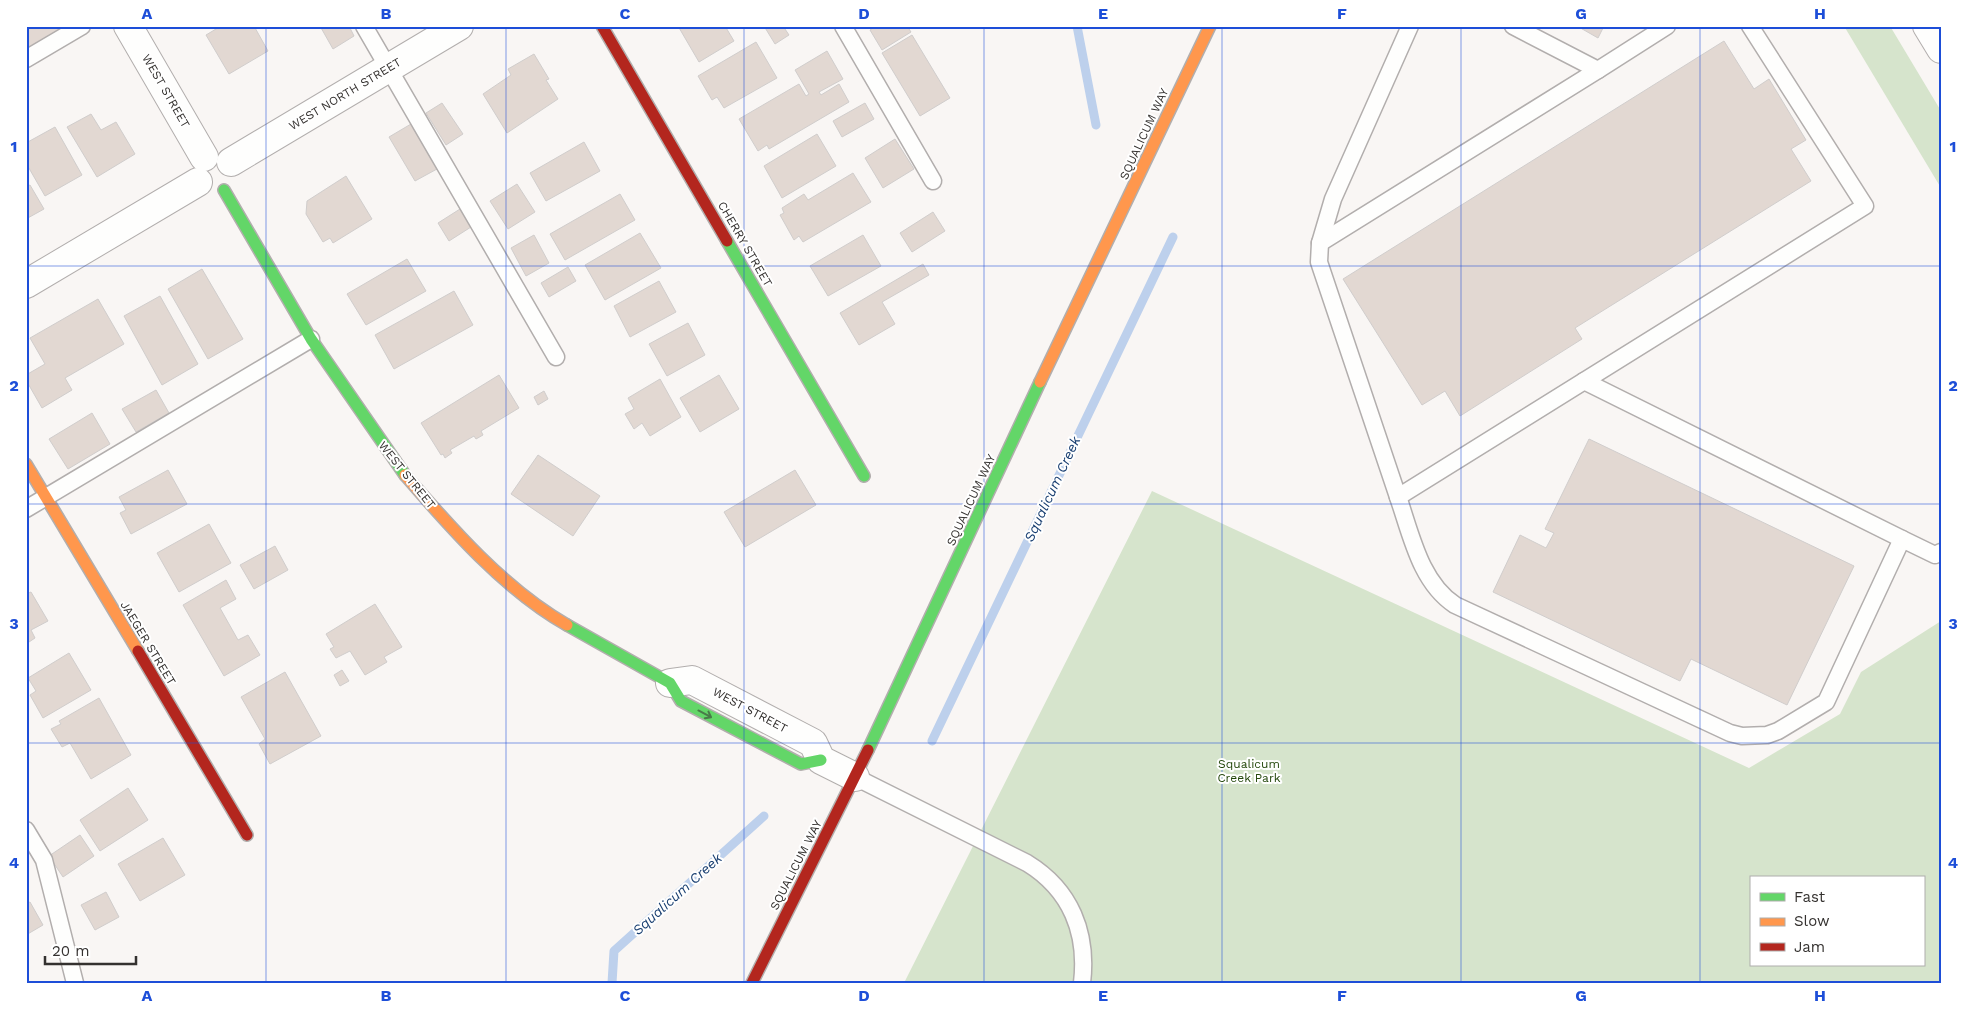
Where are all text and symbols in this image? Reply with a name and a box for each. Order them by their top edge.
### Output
text: A [142,4,153,23]
text: B [381,4,392,23]
text: C [620,4,631,23]
text: D [858,4,870,23]
text: E [1098,4,1108,23]
text: F [1337,4,1347,23]
text: G [1575,4,1587,23]
text: H [1814,4,1826,23]
street label: WEST STREET [139,52,193,130]
street label: WEST NORTH STREET [286,55,404,133]
street label: SQUALICUM WAY [1117,86,1171,182]
text: 1 [11,137,17,156]
text: 1 [1950,137,1956,156]
street label: CHERRY STREET [715,199,775,289]
text: 2 [9,376,19,395]
text: 2 [1948,376,1958,395]
water label: Squalicum Creek [1021,434,1084,544]
street label: WEST STREET [376,438,438,512]
street label: SQUALICUM WAY [944,452,998,548]
street label: JAEGER STREET [117,598,179,688]
text: 3 [9,614,19,633]
text: 3 [1948,614,1958,633]
street label: WEST STREET [710,684,790,736]
one-way arrow [698,709,713,719]
park label: Squalicum Creek Park [1217,757,1281,785]
street label: SQUALICUM WAY [767,817,825,912]
water label: Squalicum Creek [629,850,725,938]
text: 4 [9,853,19,872]
text: 4 [1948,853,1958,872]
legend [1750,876,1924,966]
text: Fast [1794,888,1826,906]
text: Slow [1794,912,1830,930]
scale bar [45,934,136,966]
text: Jam [1794,938,1825,956]
text: 20 m [52,942,90,960]
text: A [142,986,153,1005]
text: B [381,986,392,1005]
text: C [620,986,631,1005]
text: D [858,986,870,1005]
text: E [1098,986,1108,1005]
text: F [1337,986,1347,1005]
text: G [1575,986,1587,1005]
text: H [1814,986,1826,1005]

